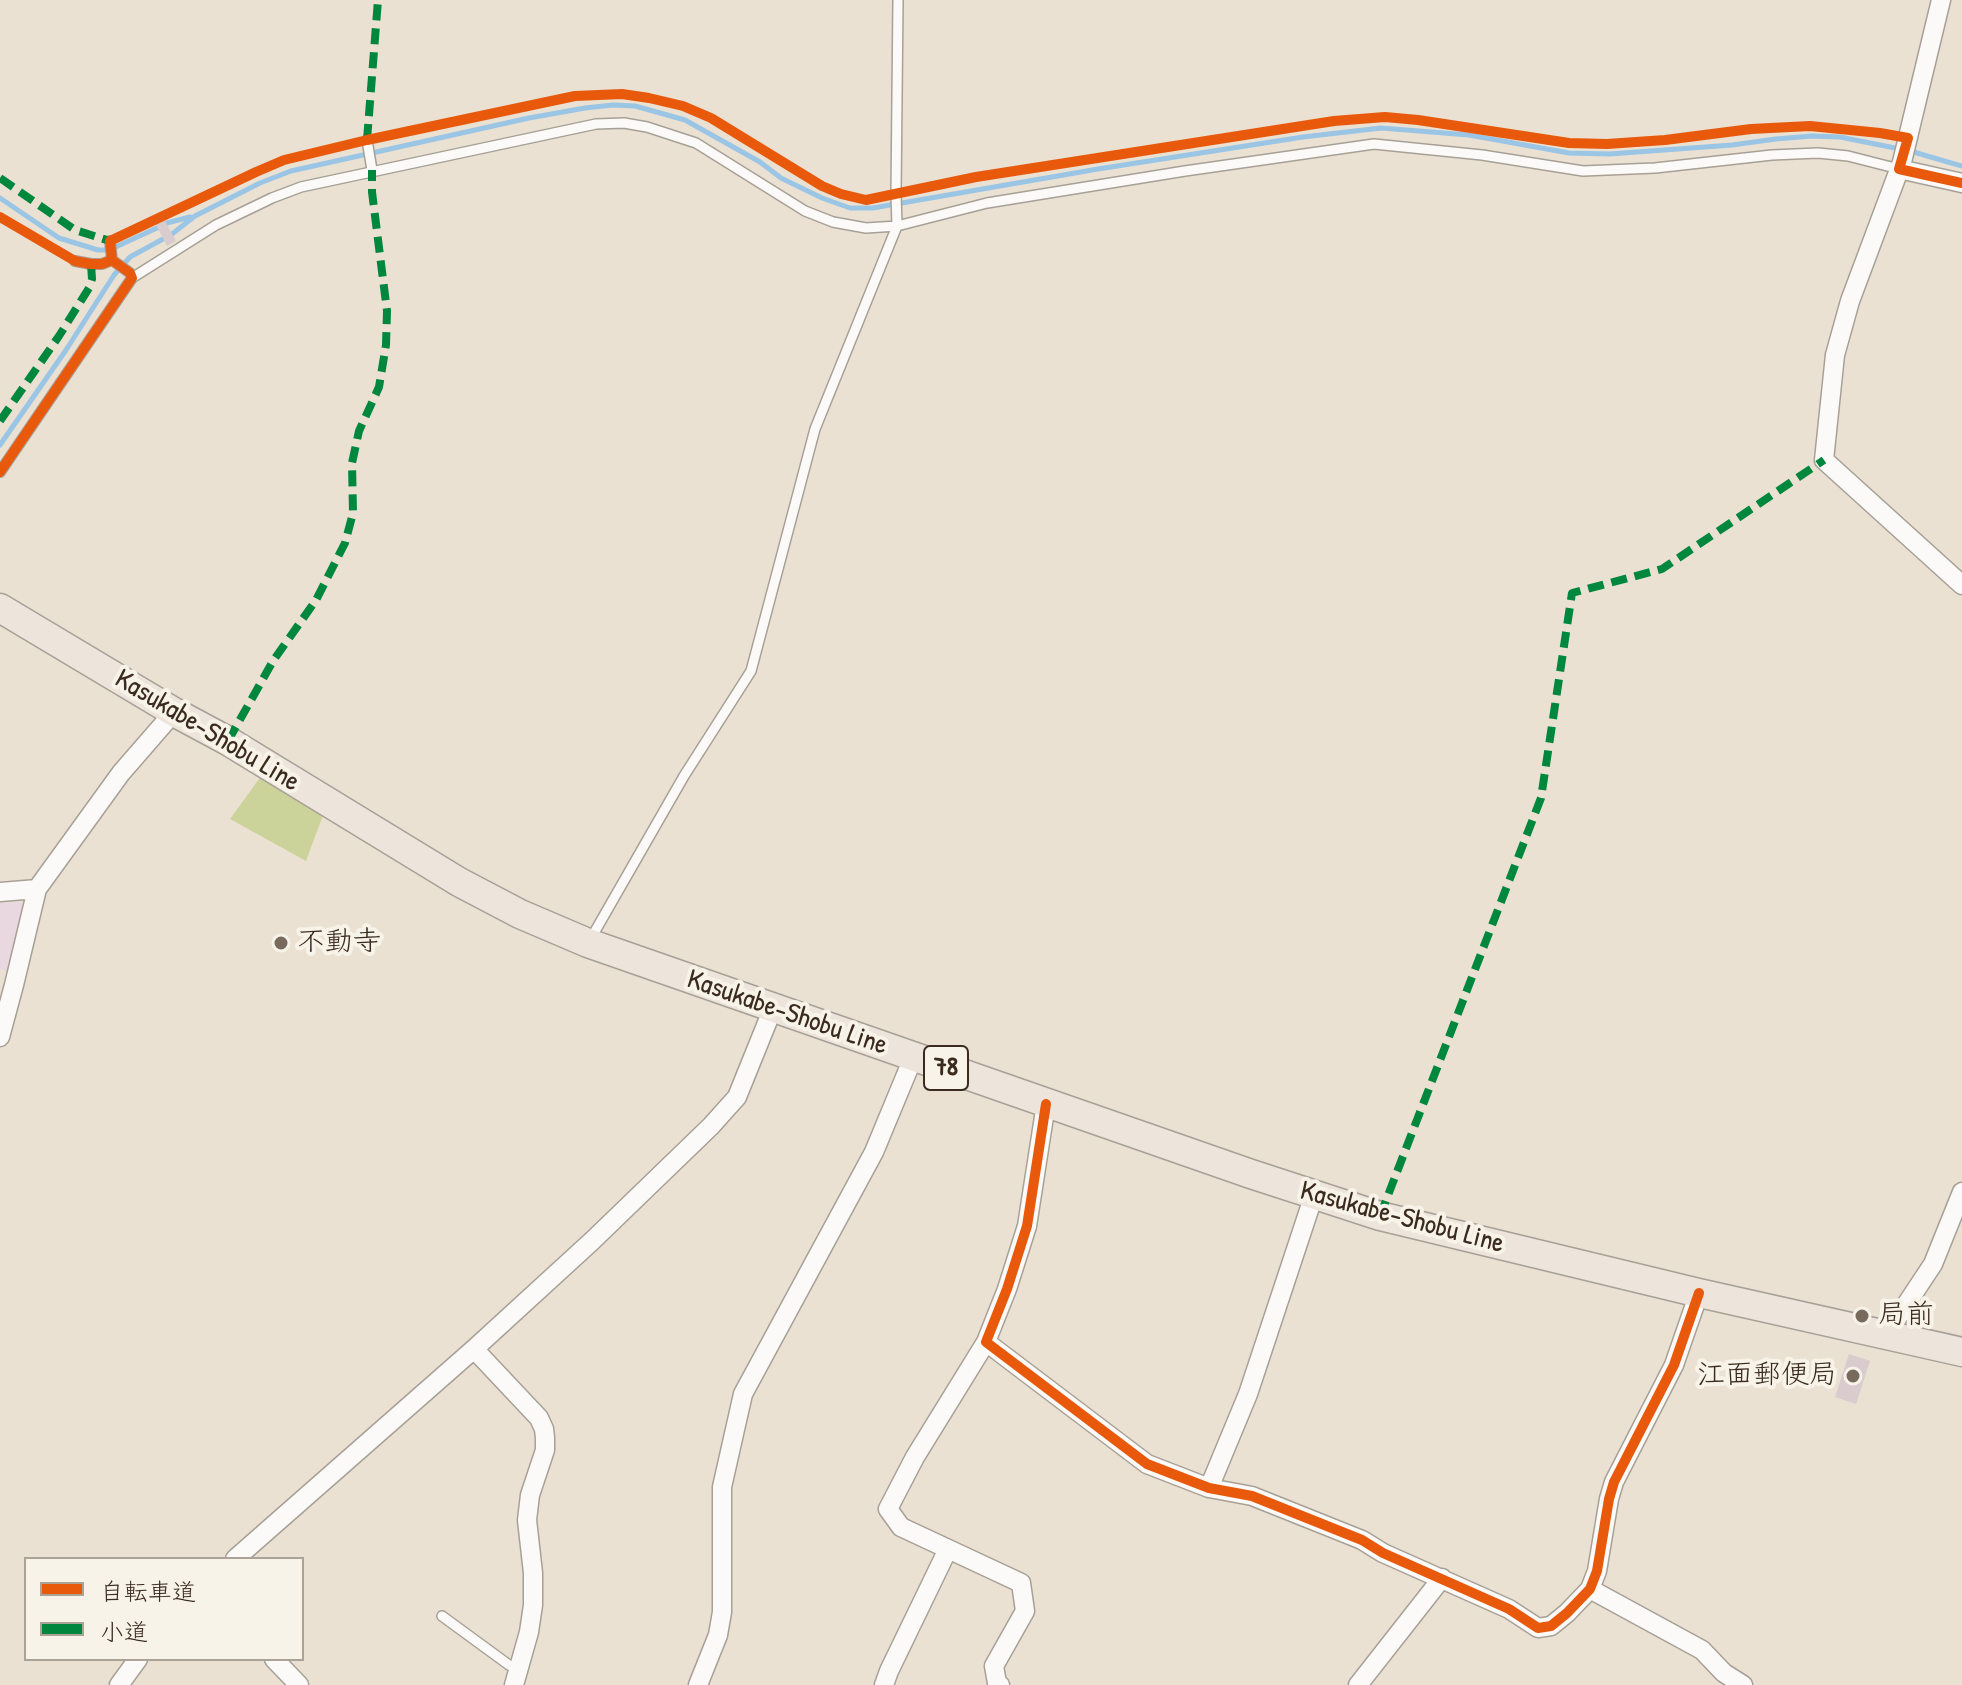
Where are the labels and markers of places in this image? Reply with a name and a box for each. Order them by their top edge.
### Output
place label: 不動寺 [297,926,381,960]
marker: 不動寺 [272,934,290,952]
place label: 局前 [1878,1299,1934,1333]
marker: 局前 [1853,1307,1871,1325]
place label: 江面郵便局 [1697,1359,1837,1393]
marker: 江面郵便局 [1844,1367,1862,1385]

